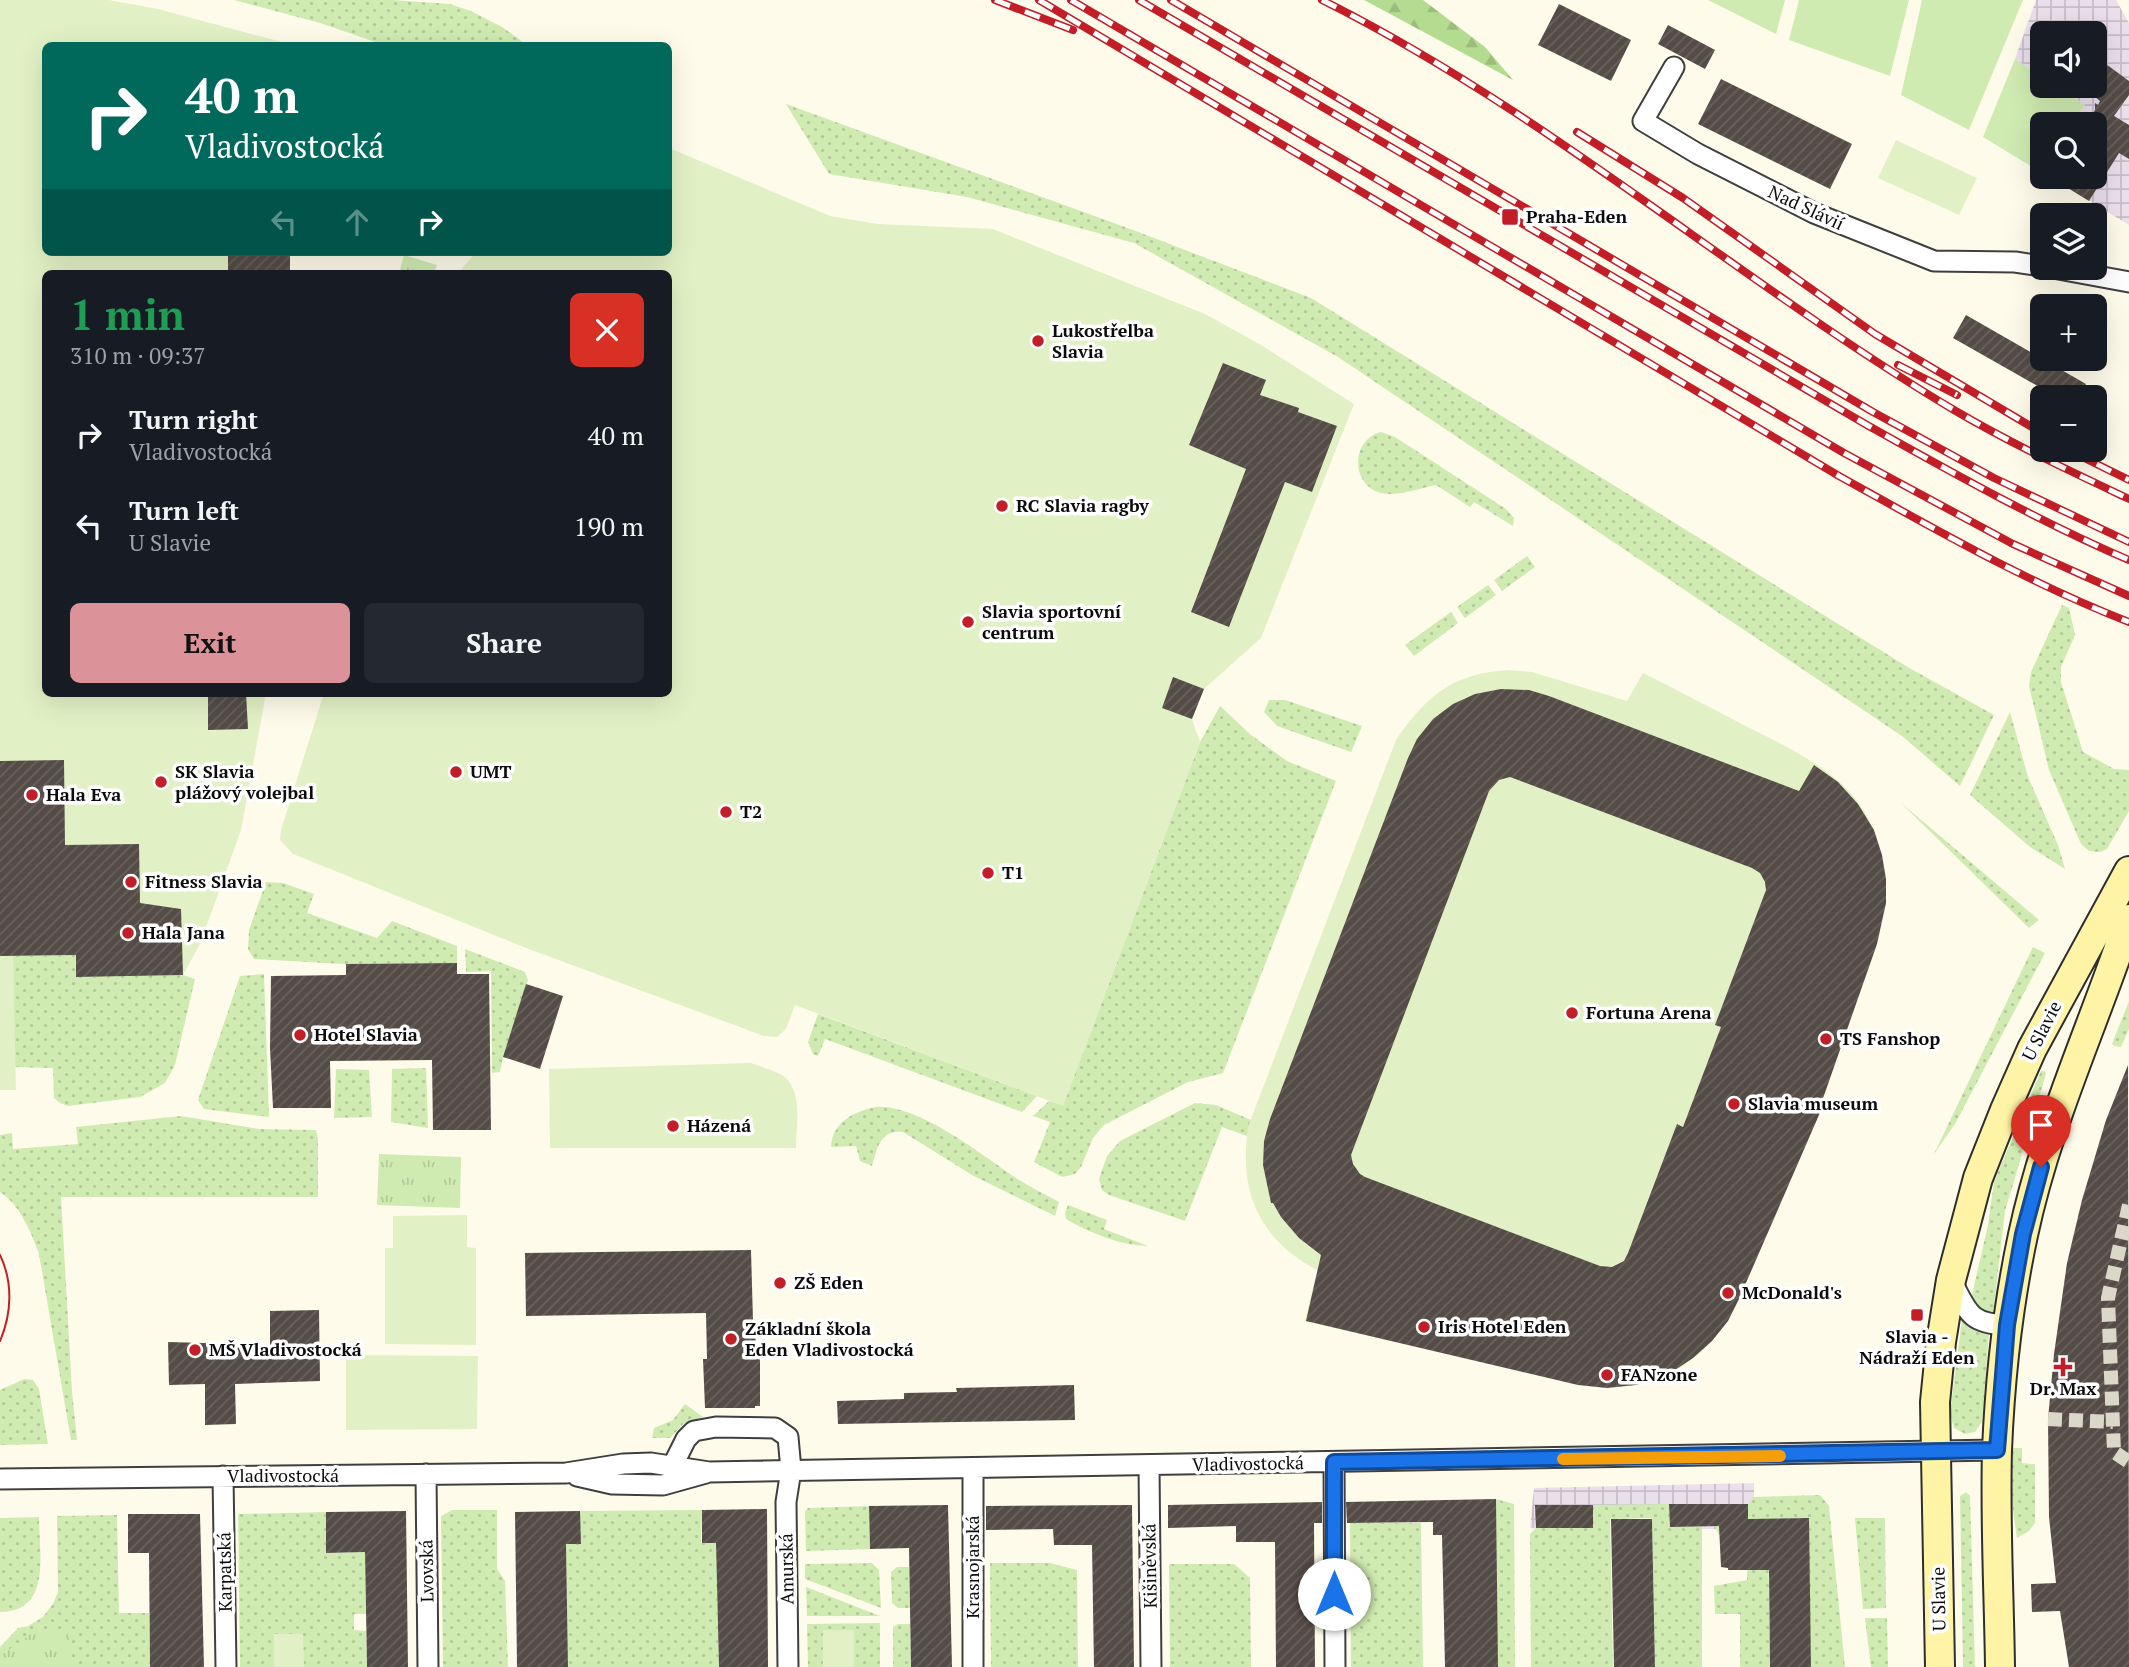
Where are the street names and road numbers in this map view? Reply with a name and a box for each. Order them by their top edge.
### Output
street label: Nad Slávií [1765,179,1849,235]
street label: U Slavie [2016,996,2066,1065]
street label: Vladivostocká [1192,1450,1304,1476]
street label: Vladivostocká [227,1463,339,1487]
street label: Krasnojarská [960,1515,984,1619]
street label: Kišiněvská [1136,1523,1162,1609]
street label: Karpatská [211,1532,237,1612]
street label: Amurská [773,1533,799,1605]
street label: Lvovská [413,1539,439,1603]
street label: U Slavie [1925,1567,1951,1631]

